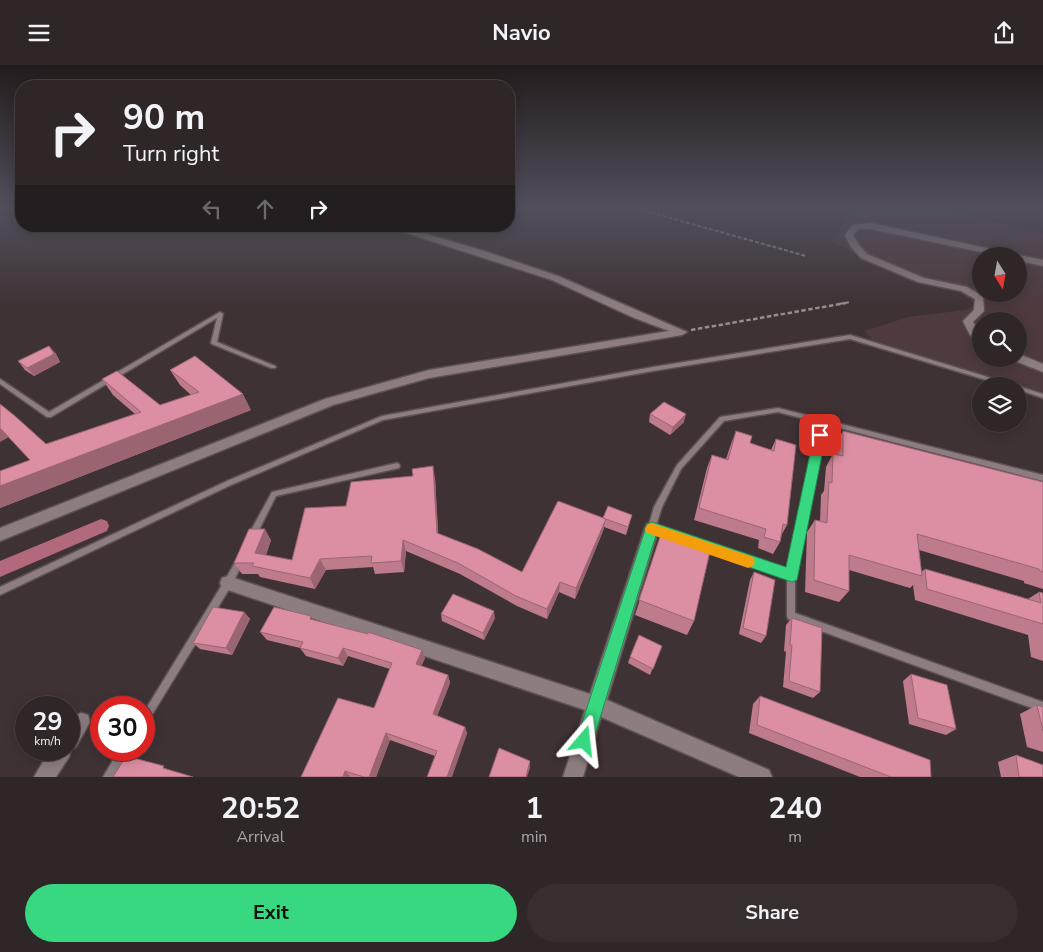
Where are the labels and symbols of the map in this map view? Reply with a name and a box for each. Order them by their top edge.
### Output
north arrow [972,247,1028,303]
pin [799,414,841,456]
speed limit sign: 30 [90,696,155,761]
position arrow [557,714,609,766]

